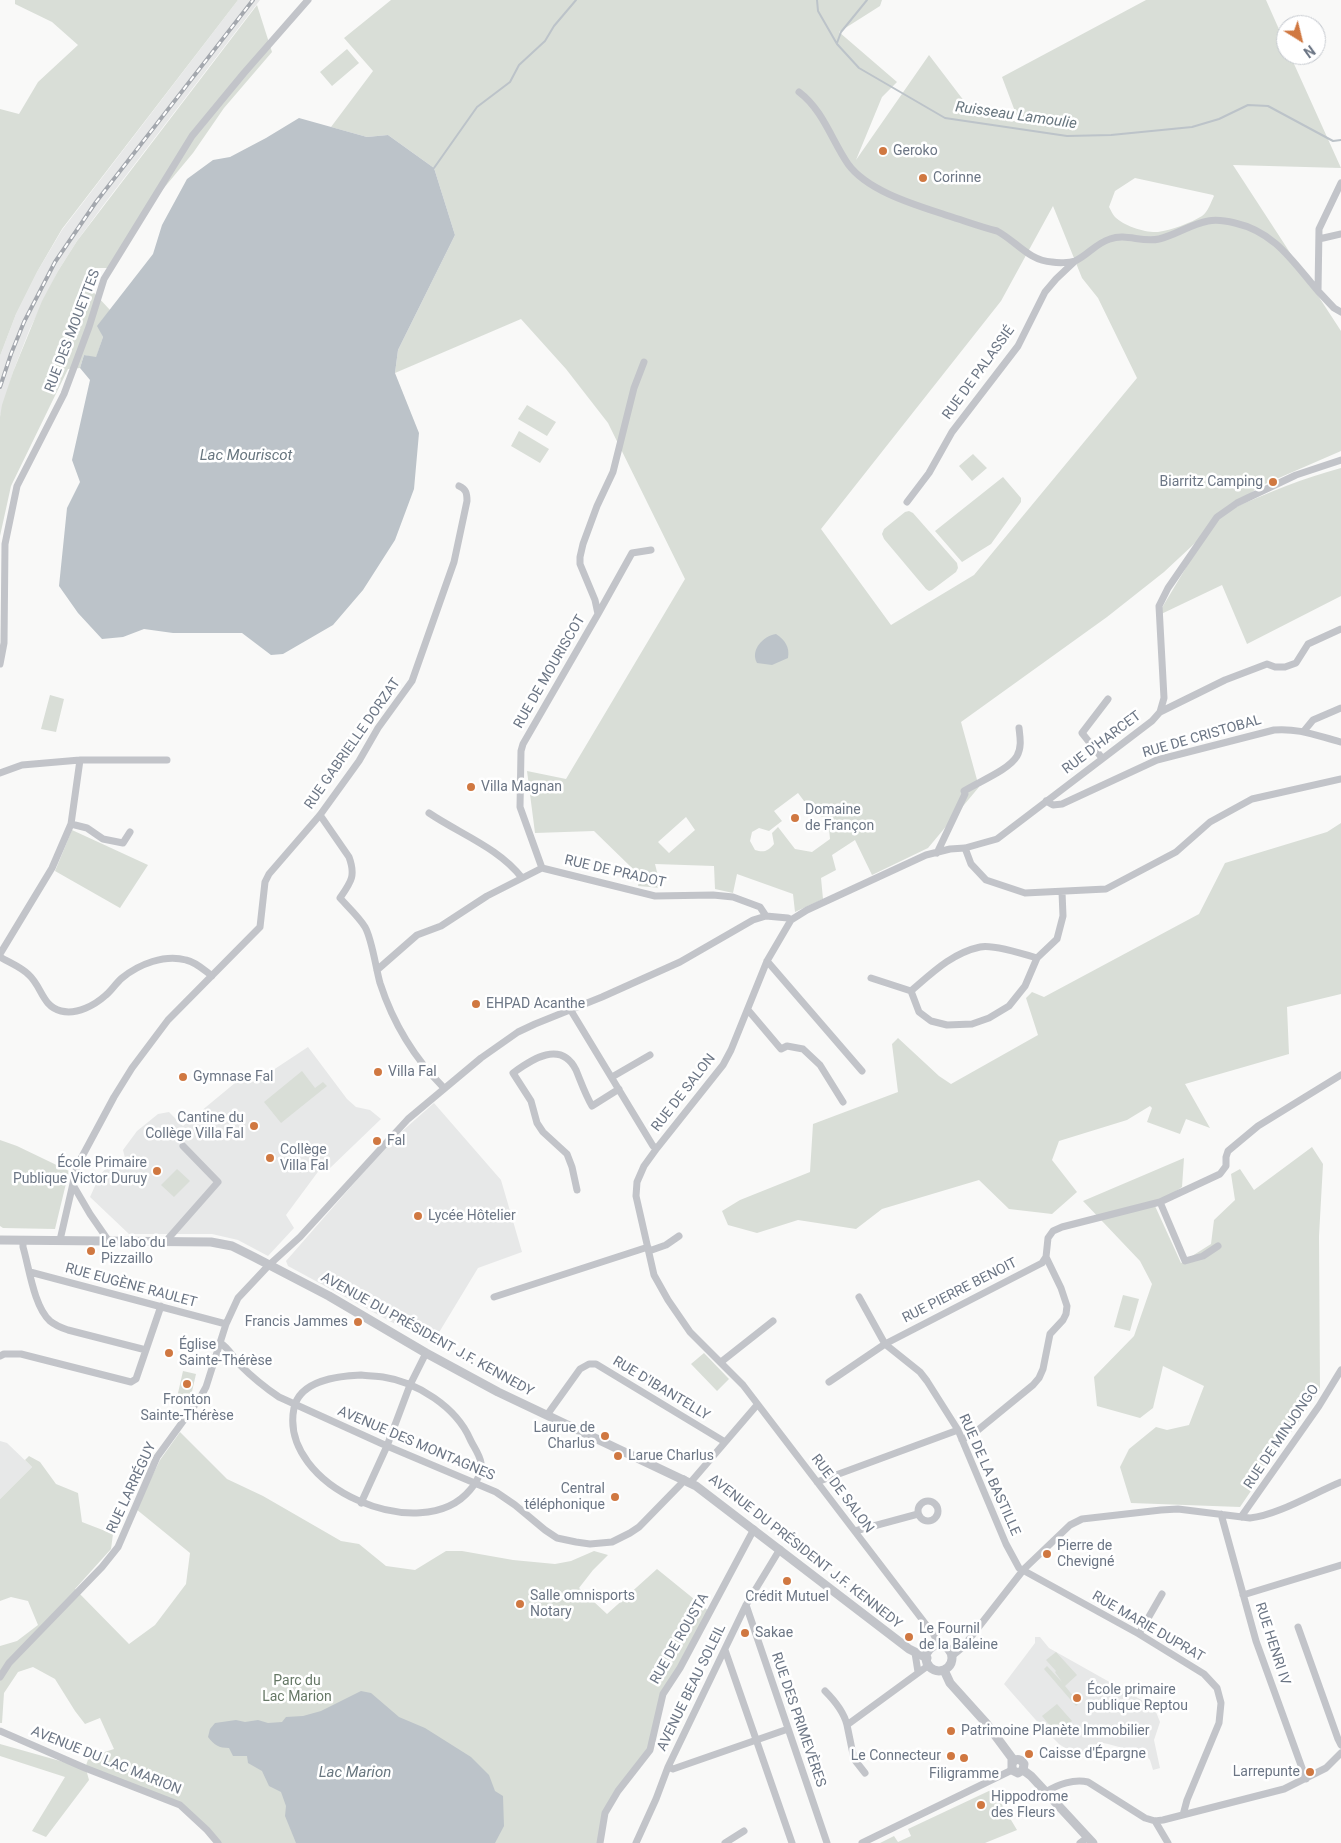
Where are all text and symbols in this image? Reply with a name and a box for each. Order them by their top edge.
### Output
north arrow [1276,15,1326,65]
text: N [1301,42,1318,61]
water label: Ruisseau Lamoulie [954,99,1078,133]
place label: Geroko [893,143,938,159]
marker: Geroko [877,145,889,157]
place label: Corinne [933,170,981,186]
marker: Corinne [917,172,929,184]
street label: RUE DES MOUETTES [42,267,104,395]
street label: RUE DE PALASSIÉ [939,323,1019,423]
water label: Lac Mouriscot [200,447,292,465]
place label: Biarritz Camping [1160,474,1263,490]
marker: Biarritz Camping [1267,476,1279,488]
street label: RUE DE MOURISCOT [511,612,589,732]
street label: RUE GABRIELLE DORZAT [301,675,405,813]
street label: RUE D'HARCET [1059,708,1145,778]
street label: RUE DE CRISTOBAL [1141,712,1263,762]
place label: Villa Magnan [481,779,562,795]
marker: Villa Magnan [465,781,477,793]
place label: Domaine de Françon [805,802,874,834]
marker: Domaine de Françon [789,812,801,824]
street label: RUE DE PRADOT [563,852,667,892]
place label: EHPAD Acanthe [486,996,585,1012]
marker: EHPAD Acanthe [470,998,482,1010]
street label: RUE DE SALON [648,1051,720,1135]
place label: Villa Fal [388,1064,437,1080]
marker: Villa Fal [372,1066,384,1078]
place label: Gymnase Fal [193,1069,273,1085]
marker: Gymnase Fal [177,1071,189,1083]
place label: Cantine du Collège Villa Fal [145,1110,244,1142]
marker: Cantine du Collège Villa Fal [248,1120,260,1132]
place label: Fal [387,1133,406,1149]
marker: Fal [371,1135,383,1147]
place label: Collège Villa Fal [280,1142,329,1174]
marker: Collège Villa Fal [264,1152,276,1164]
place label: École Primaire Publique Victor Duruy [13,1155,147,1188]
marker: École Primaire Publique Victor Duruy [151,1165,163,1177]
place label: Lycée Hôtelier [428,1208,516,1224]
marker: Lycée Hôtelier [412,1210,424,1222]
place label: Le labo du Pizzaillo [101,1235,165,1268]
marker: Le labo du Pizzaillo [85,1245,97,1257]
street label: RUE PIERRE BENOIT [900,1255,1020,1327]
street label: RUE EUGÈNE RAULET [63,1260,199,1312]
street label: AVENUE DU PRÉSIDENT J.F. KENNEDY [318,1269,536,1401]
place label: Francis Jammes [245,1314,348,1330]
marker: Francis Jammes [352,1316,364,1328]
place label: Église Sainte-Thérèse [179,1337,272,1370]
marker: Église Sainte-Thérèse [163,1347,175,1359]
street label: RUE D'IBANTELLY [609,1353,713,1425]
marker: Fronton Sainte-Thérèse [181,1378,193,1390]
street label: RUE DE MINJONGO [1241,1382,1323,1492]
place label: Fronton Sainte-Thérèse [140,1392,234,1424]
street label: AVENUE DES MONTAGNES [335,1403,497,1485]
street label: RUE DE LA BASTILLE [955,1412,1023,1538]
place label: Laurue de Charlus [533,1420,595,1452]
marker: Laurue de Charlus [599,1430,611,1442]
street label: RUE LARRÉGUY [104,1440,160,1536]
place label: Larue Charlus [628,1448,714,1464]
marker: Larue Charlus [612,1450,624,1462]
street label: RUE DE SALON [807,1451,877,1537]
street label: AVENUE DU PRÉSIDENT J.F. KENNEDY [705,1471,905,1633]
place label: Central téléphonique [524,1481,605,1514]
marker: Central téléphonique [609,1491,621,1503]
place label: Pierre de Chevigné [1057,1538,1114,1570]
marker: Pierre de Chevigné [1041,1548,1053,1560]
marker: Crédit Mutuel [781,1575,793,1587]
place label: Salle omnisports Notary [530,1588,635,1620]
street label: RUE MARIE DUPRAT [1089,1588,1207,1666]
place label: Crédit Mutuel [745,1589,829,1605]
street label: RUE DE ROUSTA [647,1590,713,1688]
marker: Salle omnisports Notary [514,1598,526,1610]
street label: RUE HENRI IV [1251,1601,1293,1687]
place label: Le Fournil de la Baleine [919,1621,998,1654]
street label: AVENUE BEAU SOLEIL [654,1622,730,1754]
place label: Sakae [755,1625,793,1641]
marker: Sakae [739,1627,751,1639]
marker: Le Fournil de la Baleine [903,1631,915,1643]
street label: RUE DES PRIMEVÈRES [767,1650,829,1790]
park label: Parc du Lac Marion [262,1673,332,1705]
place label: École primaire publique Reptou [1087,1682,1188,1714]
marker: École primaire publique Reptou [1071,1692,1083,1704]
street label: AVENUE DU LAC MARION [28,1723,184,1799]
place label: Patrimoine Planète Immobilier [961,1723,1149,1739]
marker: Patrimoine Planète Immobilier [945,1725,957,1737]
place label: Caisse d'Épargne [1039,1746,1146,1762]
place label: Le Connecteur [851,1748,941,1764]
marker: Caisse d'Épargne [1023,1748,1035,1760]
marker: Le Connecteur [945,1750,957,1762]
marker: Filigramme [958,1752,970,1764]
water label: Lac Marion [319,1764,391,1782]
place label: Larrepunte [1233,1764,1300,1780]
place label: Filigramme [929,1766,999,1782]
marker: Larrepunte [1304,1766,1316,1778]
place label: Hippodrome des Fleurs [991,1789,1068,1821]
marker: Hippodrome des Fleurs [975,1799,987,1811]

